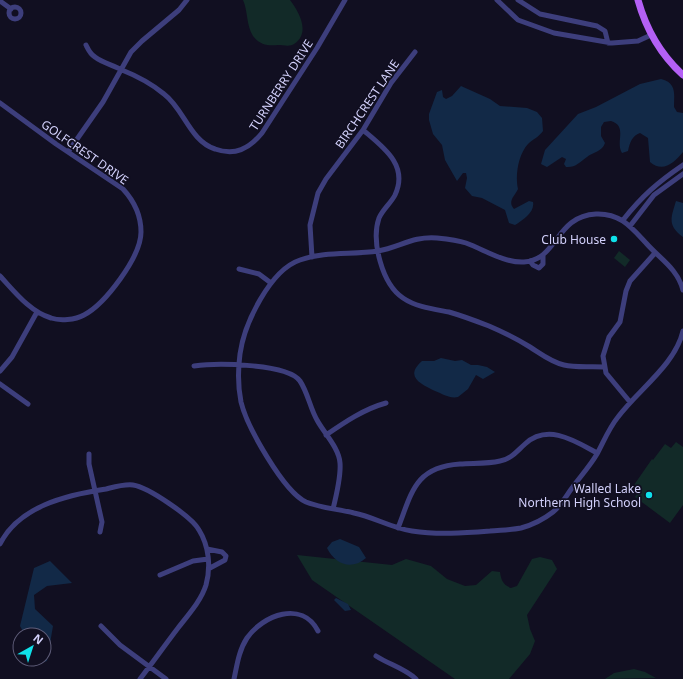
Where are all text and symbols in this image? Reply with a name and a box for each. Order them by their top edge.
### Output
street label: TURNBERRY DRIVE [245,36,317,134]
street label: BIRCHCREST LANE [331,56,403,152]
street label: GOLFCREST DRIVE [38,116,132,188]
place label: Club House [541,231,606,248]
marker: Club House [609,234,619,244]
place label: Walled Lake Northern High School [518,480,641,511]
marker: Walled Lake Northern High School [644,490,654,500]
north arrow [12,627,52,667]
text: N [30,630,47,647]

